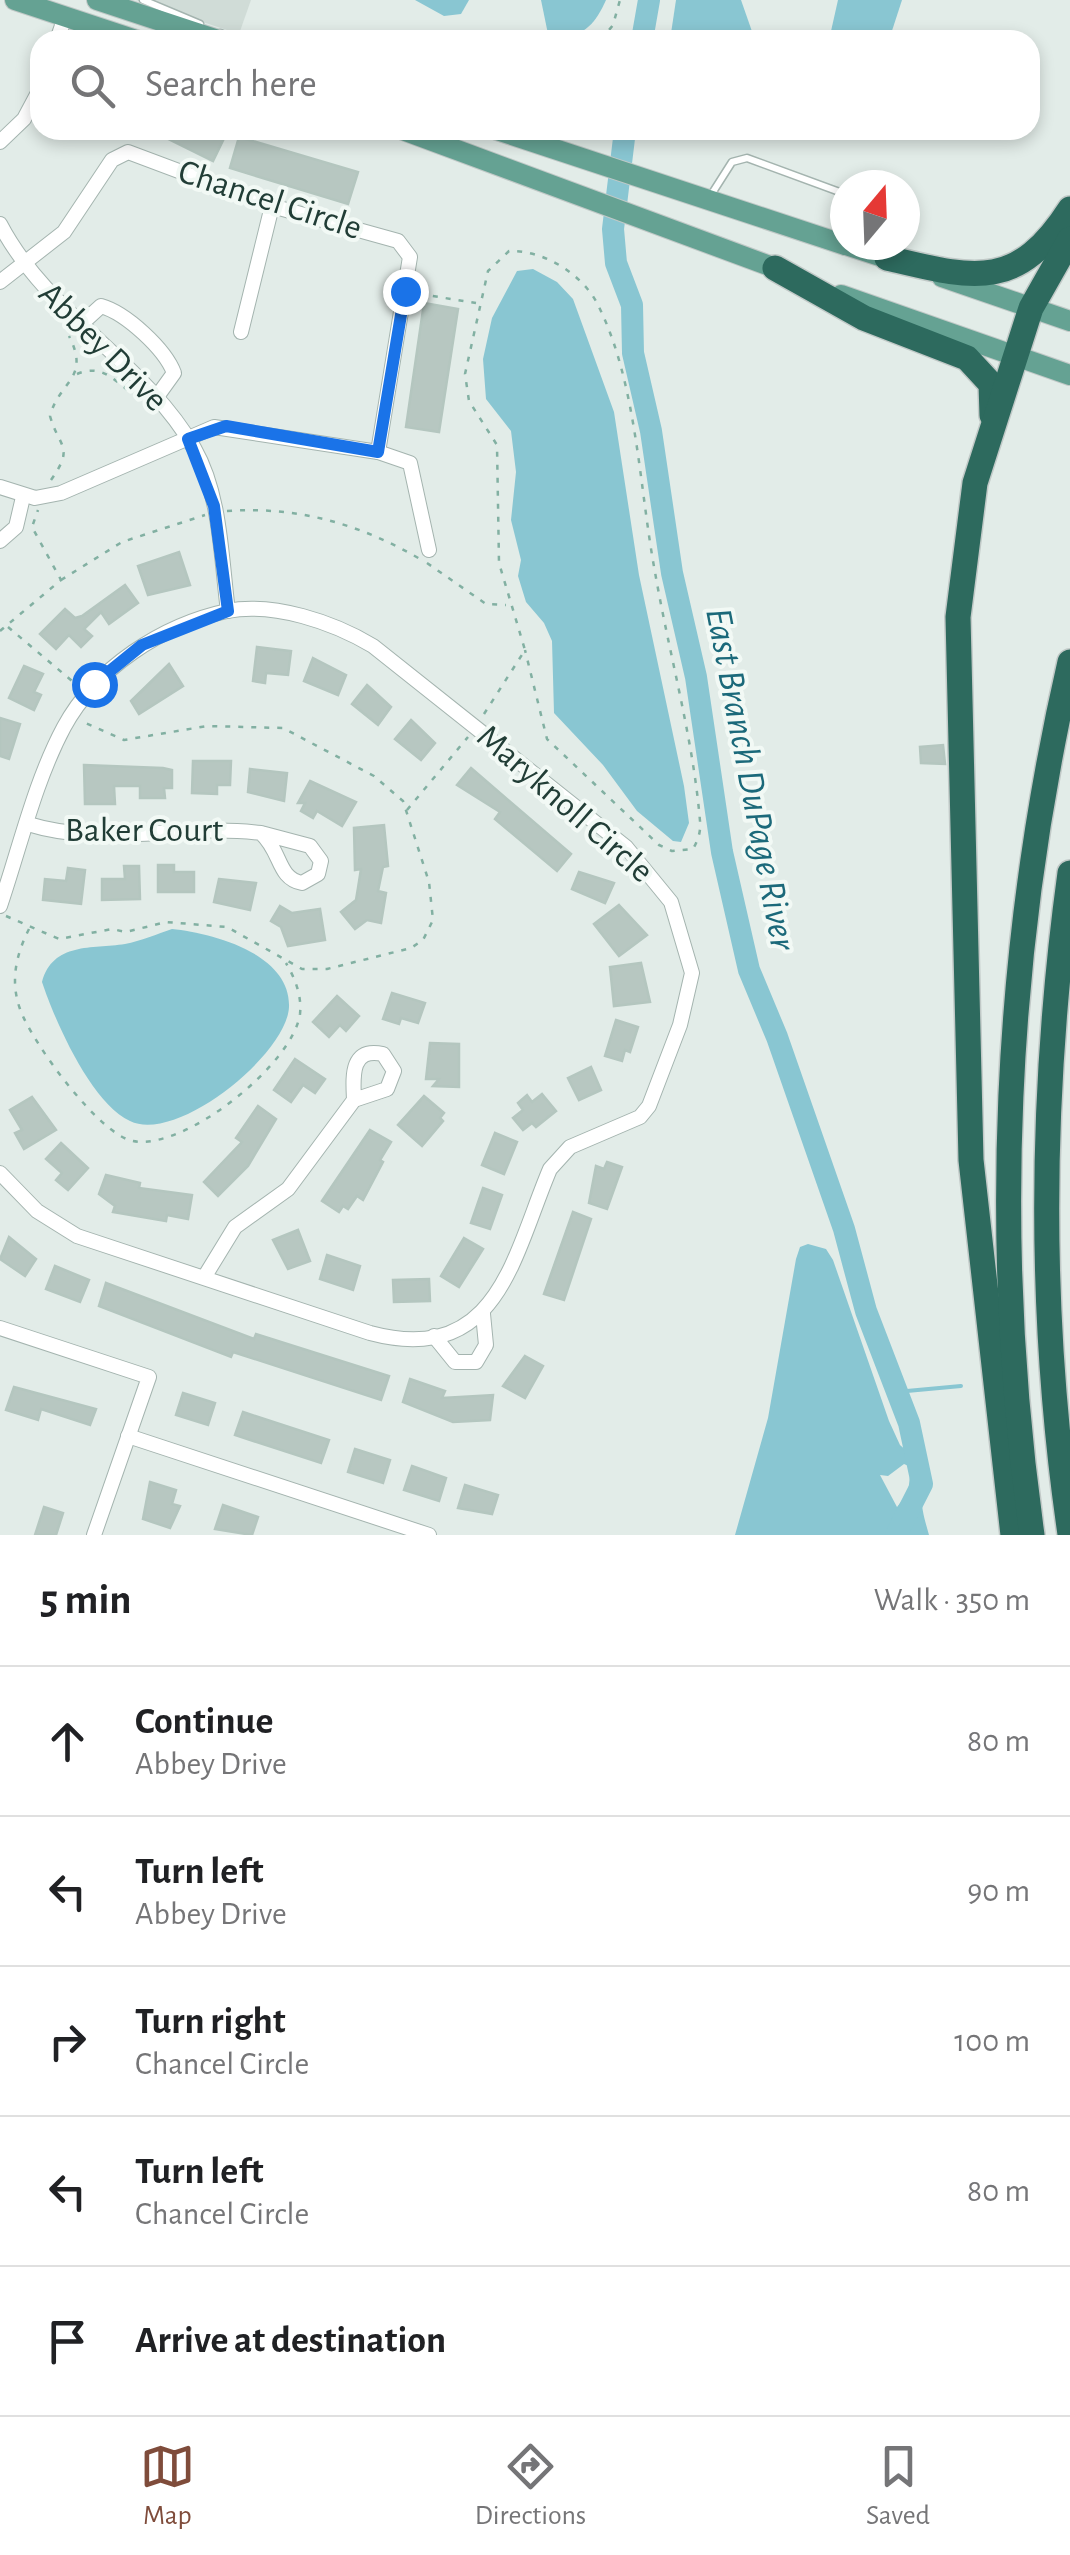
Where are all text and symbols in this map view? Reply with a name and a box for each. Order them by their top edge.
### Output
search box [30,30,1040,140]
icon: search [65,58,120,113]
text: Search here [145,66,317,104]
street label: Chancel Circle [174,154,366,246]
north arrow [830,170,920,260]
route end [383,269,429,315]
street label: Abbey Drive [32,276,174,418]
water label: East Branch DuPage River [698,605,802,955]
route start [72,662,118,708]
street label: Maryknoll Circle [470,719,660,889]
street label: Baker Court [65,813,223,848]
text: 5 min [40,1579,132,1621]
text: Walk · 350 m [874,1584,1030,1616]
text: Continue [135,1703,273,1741]
icon: ahead [40,1714,95,1769]
text: 80 m [967,1725,1030,1757]
text: Abbey Drive [135,1748,287,1780]
text: Turn left [135,1853,263,1891]
icon: left [40,1864,95,1919]
text: 90 m [967,1875,1030,1907]
text: Abbey Drive [135,1898,287,1930]
text: Turn right [135,2003,285,2041]
icon: right [40,2014,95,2069]
text: 100 m [954,2025,1030,2057]
text: Chancel Circle [135,2048,309,2080]
text: Turn left [135,2153,263,2191]
icon: left [40,2164,95,2219]
text: 80 m [967,2175,1030,2207]
text: Chancel Circle [135,2198,309,2230]
icon: arrive [40,2314,95,2369]
text: Arrive at destination [135,2322,446,2360]
tab: Map [140,2439,195,2533]
tab: Directions [475,2439,586,2533]
tab: Saved [866,2439,930,2533]

